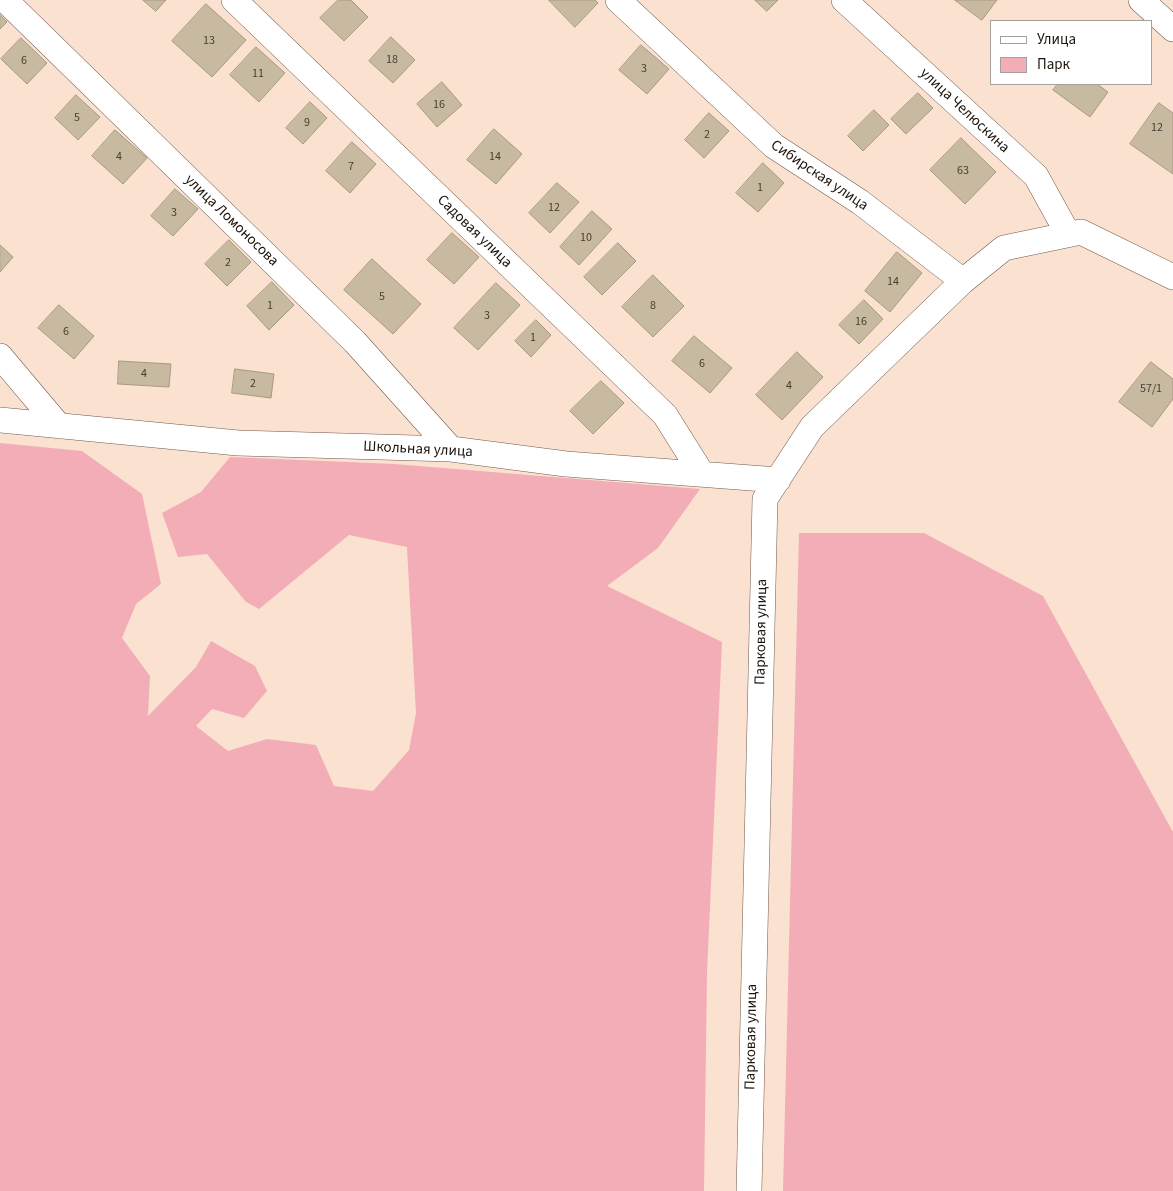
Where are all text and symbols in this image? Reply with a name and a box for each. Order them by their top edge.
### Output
legend [990,20,1153,85]
text: Улица [1037,29,1076,50]
house number: 13 [203,34,215,48]
house number: 18 [386,53,398,67]
house number: 6 [21,54,27,68]
text: Парк [1037,54,1070,75]
house number: 3 [641,62,647,76]
street label: улица Челюскина [915,65,1013,157]
house number: 11 [252,67,264,81]
house number: 16 [433,98,445,112]
house number: 5 [74,111,80,125]
house number: 9 [304,116,310,130]
house number: 12 [1151,121,1163,135]
house number: 2 [704,128,710,142]
street label: Сибирская улица [767,137,871,215]
house number: 4 [116,150,122,164]
house number: 14 [489,150,501,164]
house number: 7 [348,160,354,174]
house number: 63 [957,164,969,178]
street label: улица Ломоносова [180,171,282,271]
house number: 1 [757,181,763,195]
street label: Садовая улица [433,192,515,272]
house number: 12 [548,201,560,215]
house number: 3 [171,206,177,220]
house number: 10 [580,231,592,245]
house number: 2 [225,256,231,270]
house number: 14 [887,275,899,289]
house number: 5 [379,290,385,304]
house number: 1 [267,299,273,313]
house number: 8 [650,299,656,313]
house number: 3 [484,309,490,323]
house number: 16 [855,315,867,329]
house number: 6 [63,325,69,339]
house number: 1 [530,331,536,345]
house number: 6 [699,357,705,371]
house number: 4 [141,367,147,381]
house number: 2 [250,377,256,391]
house number: 4 [786,379,792,393]
house number: 57/1 [1140,382,1162,396]
street label: Школьная улица [363,438,473,462]
street label: Парковая улица [752,579,772,685]
street label: Парковая улица [742,984,762,1090]

